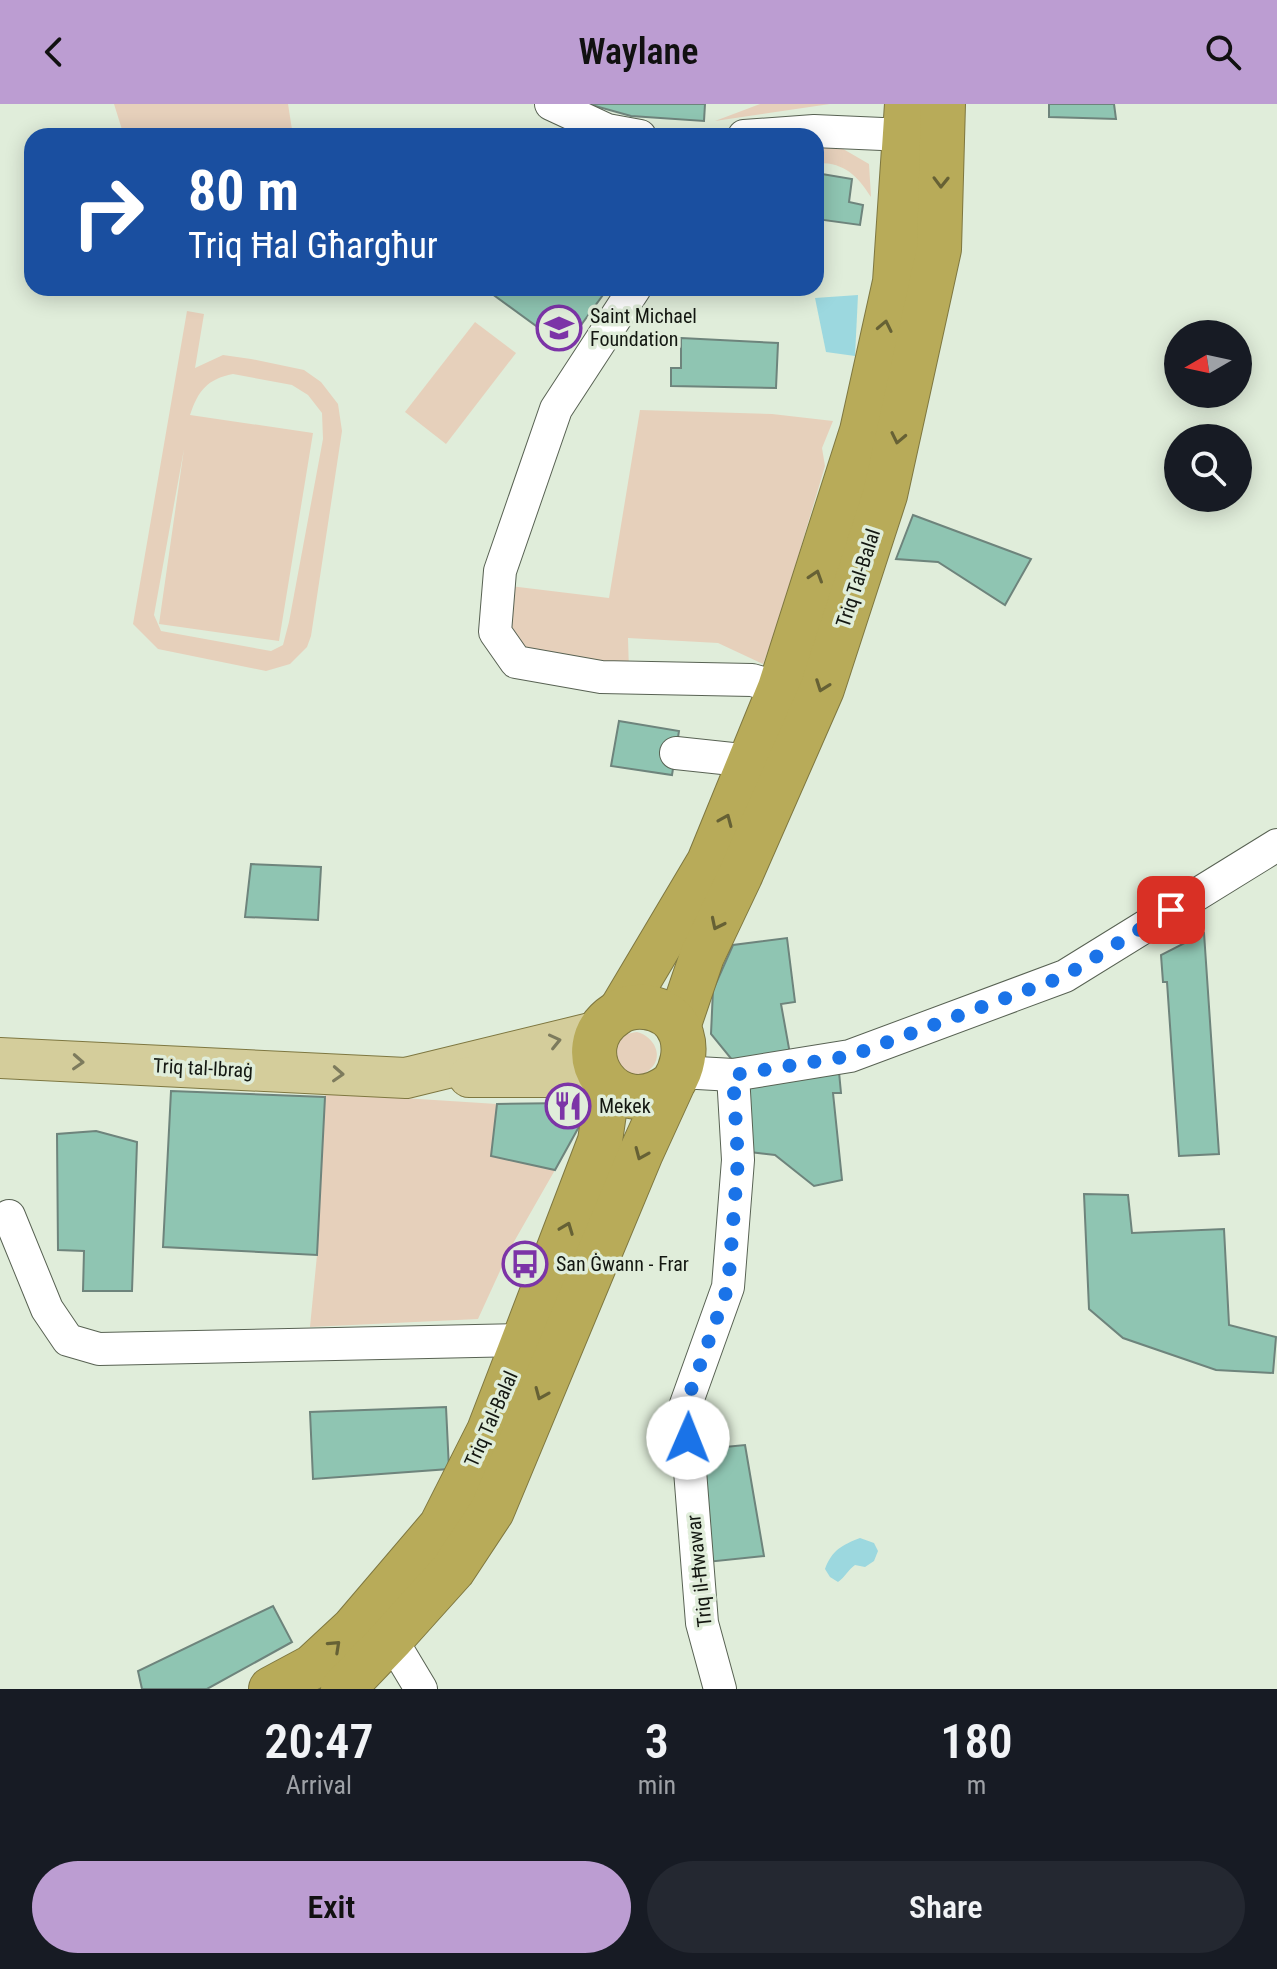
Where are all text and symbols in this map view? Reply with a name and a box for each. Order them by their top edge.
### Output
icon: back [32,30,76,74]
icon: search [1201,30,1245,74]
text: Waylane [579,31,698,73]
text: 80 m [188,158,299,224]
icon: right [56,160,160,264]
one-way arrow [932,176,949,189]
text: Triq Ħal Għargħur [188,225,438,267]
school or university icon: Saint Michael Foundation [535,304,583,352]
place label: Saint Michael Foundation [590,304,697,351]
one-way arrow [876,319,893,333]
north arrow [1164,320,1252,408]
map controls [1164,320,1252,512]
button: search [1164,424,1252,512]
one-way arrow [890,430,907,444]
street label: Triq Tal-Balal [831,526,885,630]
one-way arrow [806,570,822,584]
one-way arrow [815,678,832,692]
one-way arrow [717,814,733,828]
pin [1137,876,1205,944]
icon: arrive [1149,888,1193,932]
one-way arrow [711,915,727,930]
one-way arrow [547,1033,561,1050]
one-way arrow [72,1053,85,1070]
street label: Triq tal-Ibraġ [152,1053,254,1083]
one-way arrow [332,1066,345,1083]
restaurant icon: Mekek [544,1082,592,1130]
place label: Mekek [599,1094,651,1118]
one-way arrow [635,1146,651,1160]
one-way arrow [557,1221,574,1235]
bus stop icon: San Ġwann - Frar [501,1240,549,1288]
place label: San Ġwann - Frar [556,1252,689,1276]
street label: Triq Tal-Balal [459,1367,523,1471]
one-way arrow [534,1386,551,1400]
position arrow [646,1396,730,1480]
street label: Triq il-Ħwawar [681,1514,717,1628]
one-way arrow [326,1640,340,1655]
text: 20:47 [264,1713,374,1770]
text: 3 [645,1713,669,1770]
text: 180 [940,1713,1013,1770]
text: Arrival [286,1770,352,1800]
text: min [638,1770,676,1800]
text: m [967,1770,986,1800]
button: Exit [32,1861,631,1953]
button: Share [647,1861,1245,1953]

